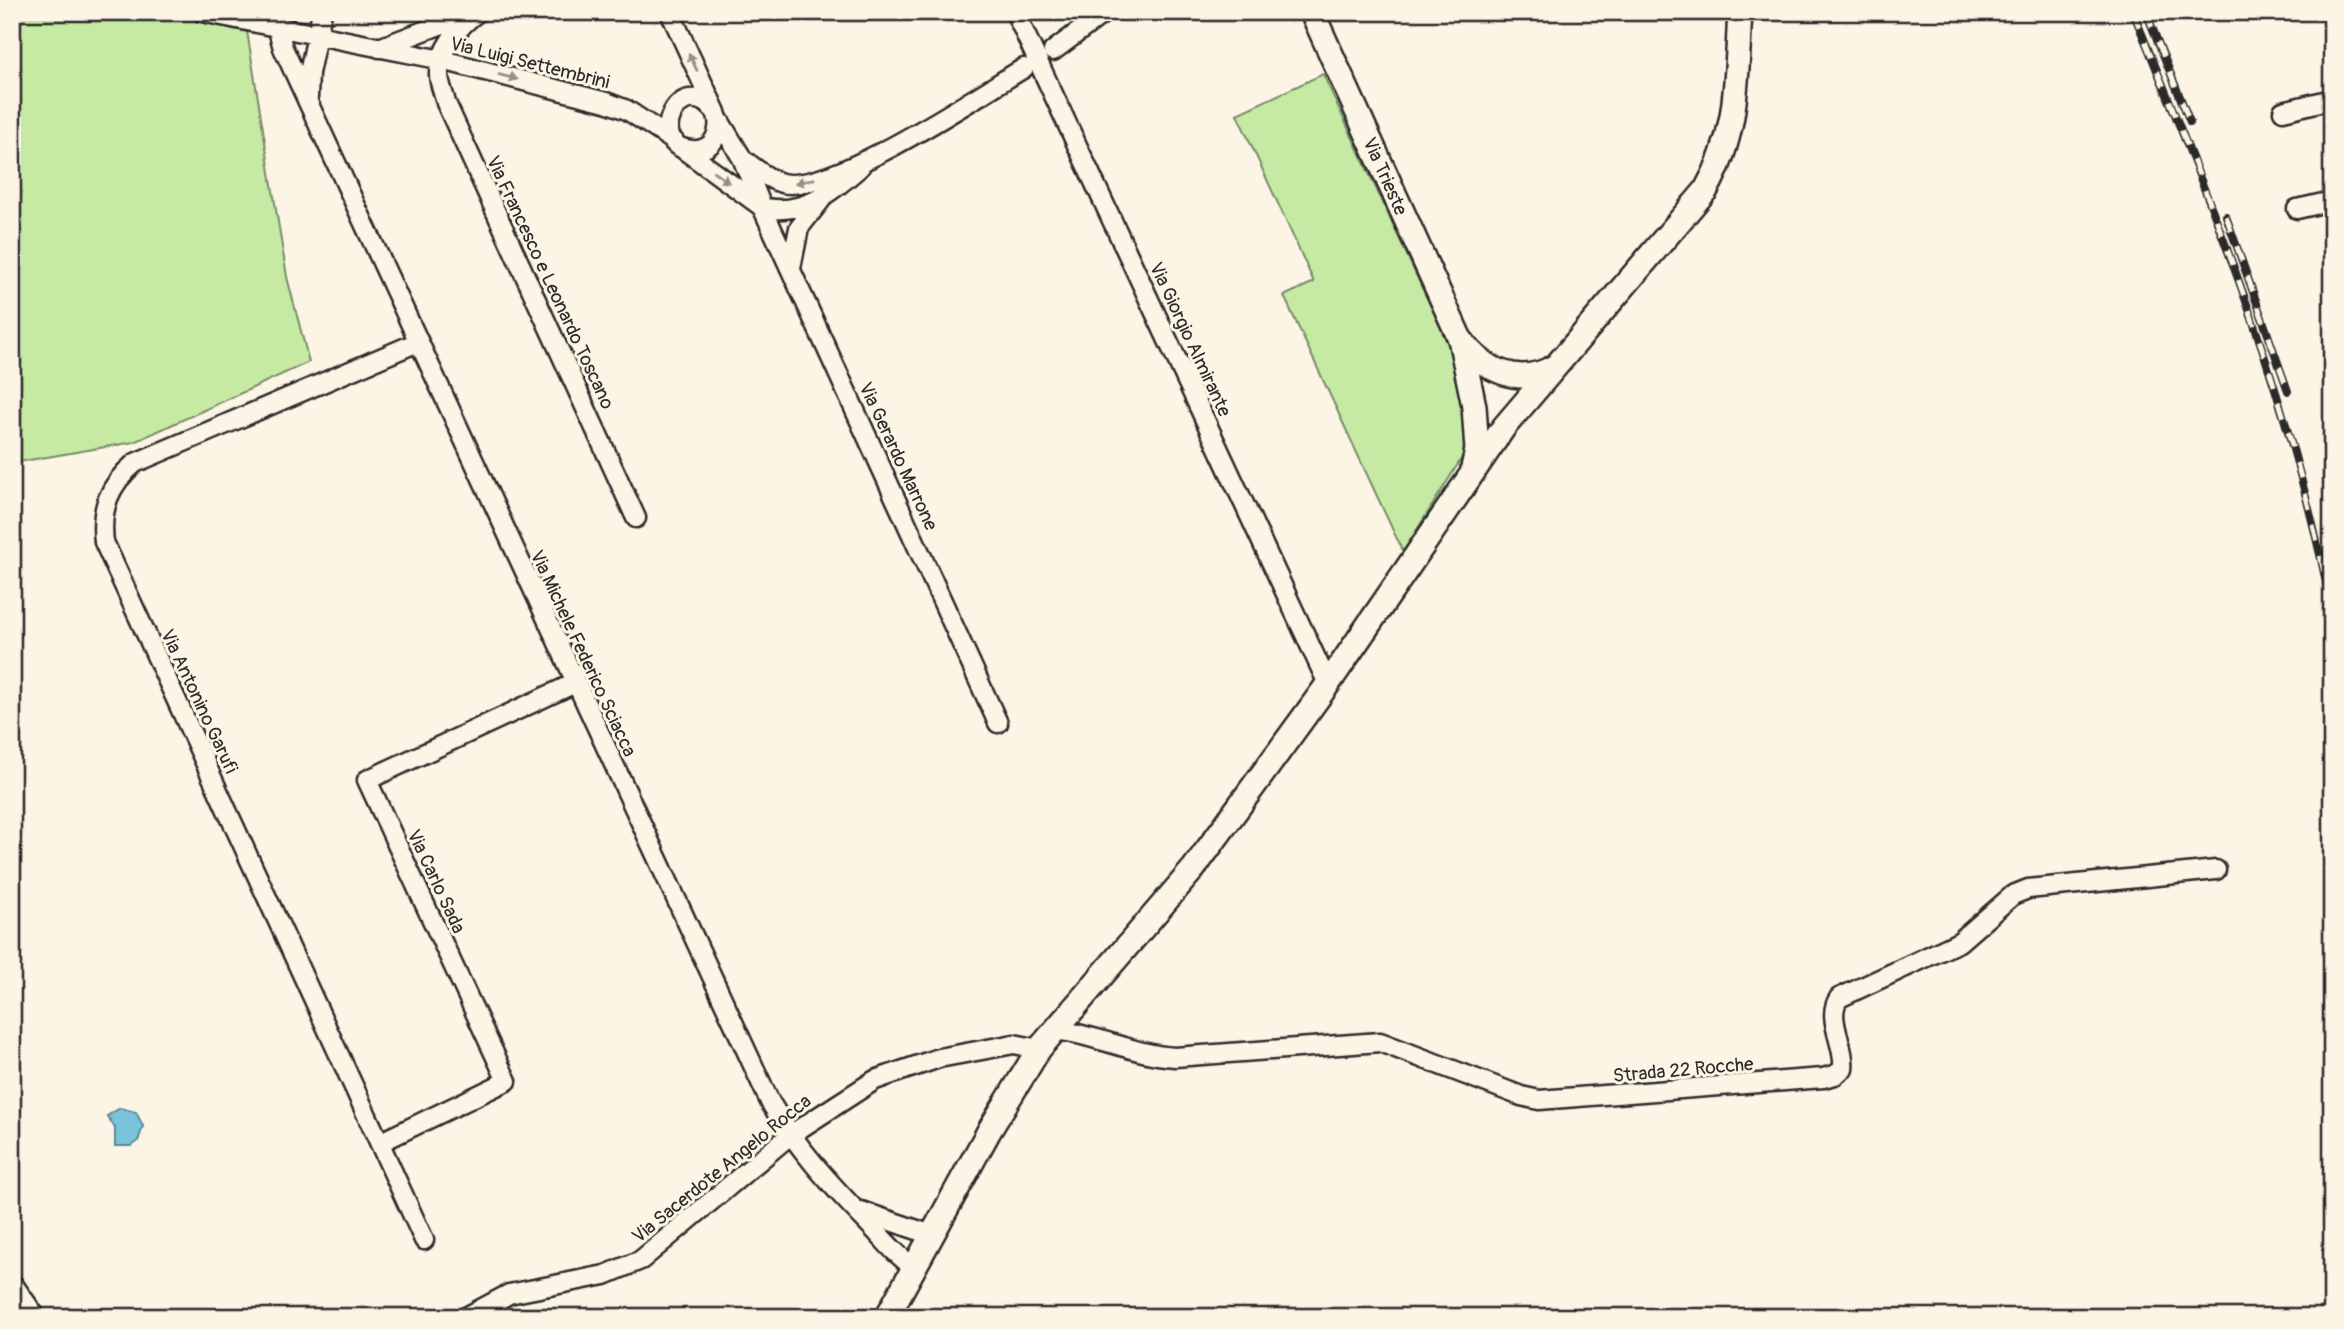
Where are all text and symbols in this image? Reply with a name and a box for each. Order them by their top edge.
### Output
street label: Via Luigi Settembrini [447,32,612,94]
one-way arrow [687,52,699,72]
one-way arrow [497,72,519,83]
street label: Via Trieste [1357,134,1413,220]
street label: Via Francesco e Leonardo Toscano [481,152,619,413]
one-way arrow [712,170,730,184]
one-way arrow [794,176,816,187]
street label: Via Giorgio Almirante [1144,258,1237,421]
street label: Via Gerardo Marrone [853,378,943,535]
street label: Via Michele Federico Sciacca [525,546,642,761]
street label: Via Antonino Garufi [155,625,243,777]
street label: Via Carlo Sada [402,826,471,937]
street label: Strada 22 Rocche [1612,1052,1755,1088]
street label: Via Sacerdote Angelo Rocca [627,1089,816,1248]

